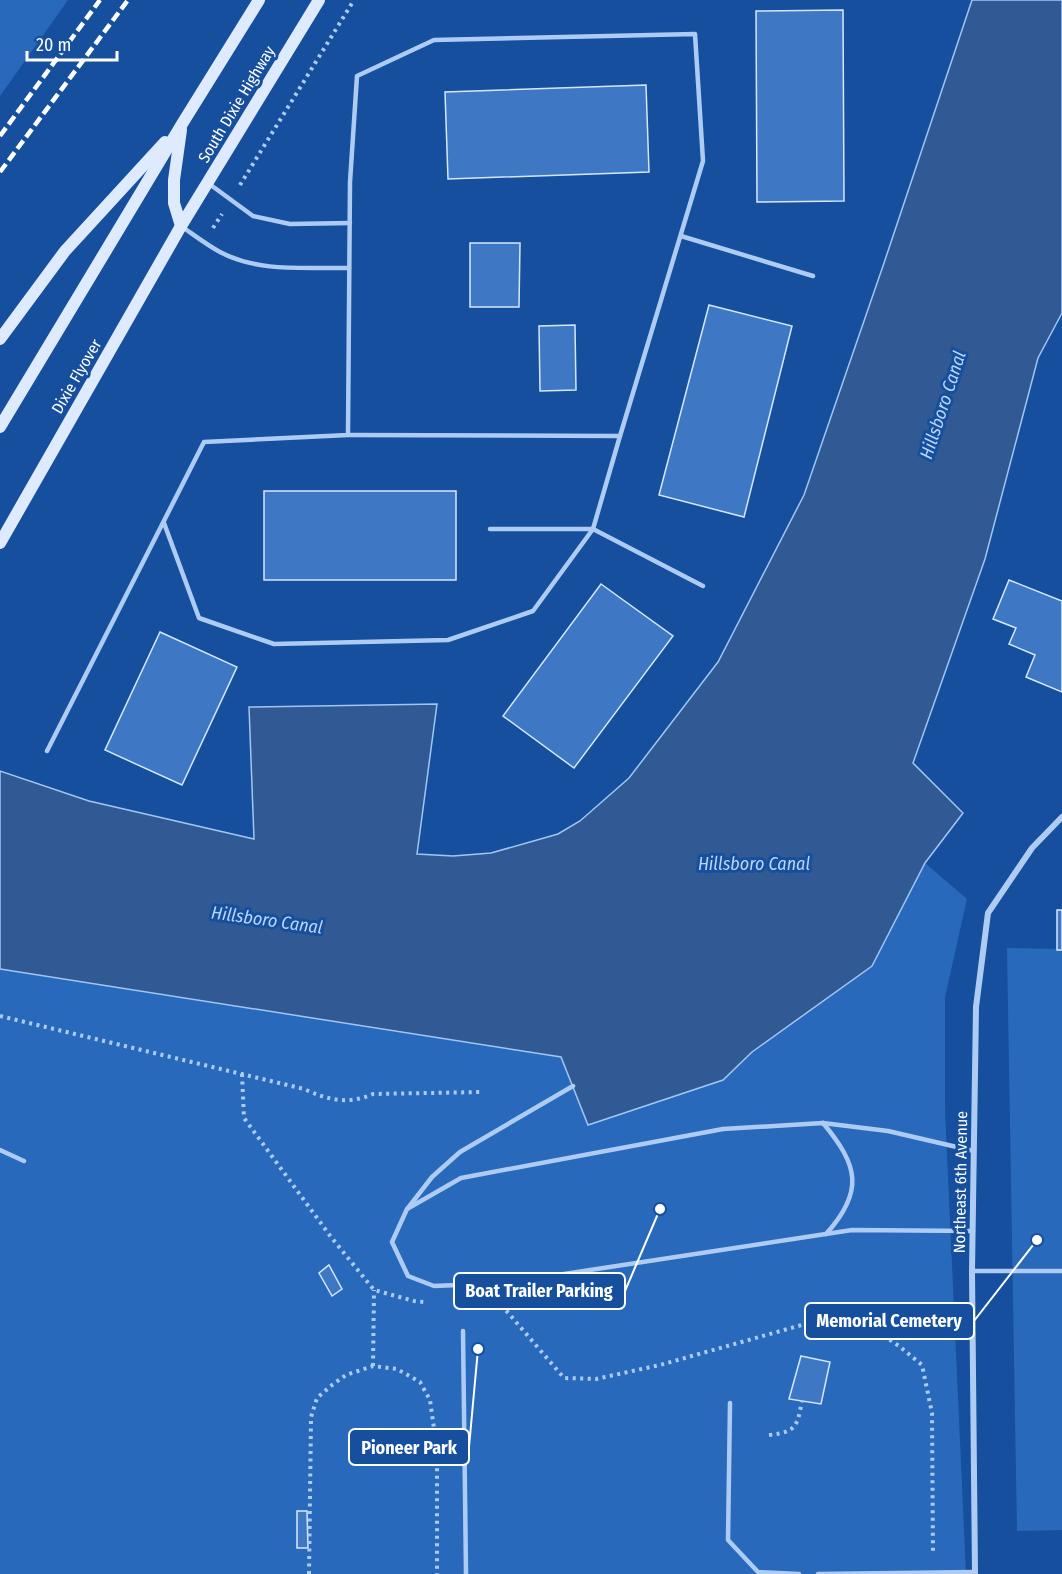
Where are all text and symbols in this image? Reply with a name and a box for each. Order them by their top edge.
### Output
scale bar [27,24,117,62]
text: 20 m [36,34,71,56]
street label: South Dixie Highway [194,42,279,166]
street label: Dixie Flyover [47,335,106,417]
water label: Hillsboro Canal [915,348,971,462]
water label: Hillsboro Canal [698,853,810,875]
water label: Hillsboro Canal [210,901,324,939]
street label: Northeast 6th Avenue [950,1111,971,1253]
callout: Boat Trailer Parking [454,1273,625,1309]
text: Boat Trailer Parking [465,1280,613,1302]
callout: Memorial Cemetery [805,1303,974,1339]
text: Memorial Cemetery [816,1310,962,1332]
callout: Pioneer Park [349,1429,469,1465]
text: Pioneer Park [361,1437,458,1459]

